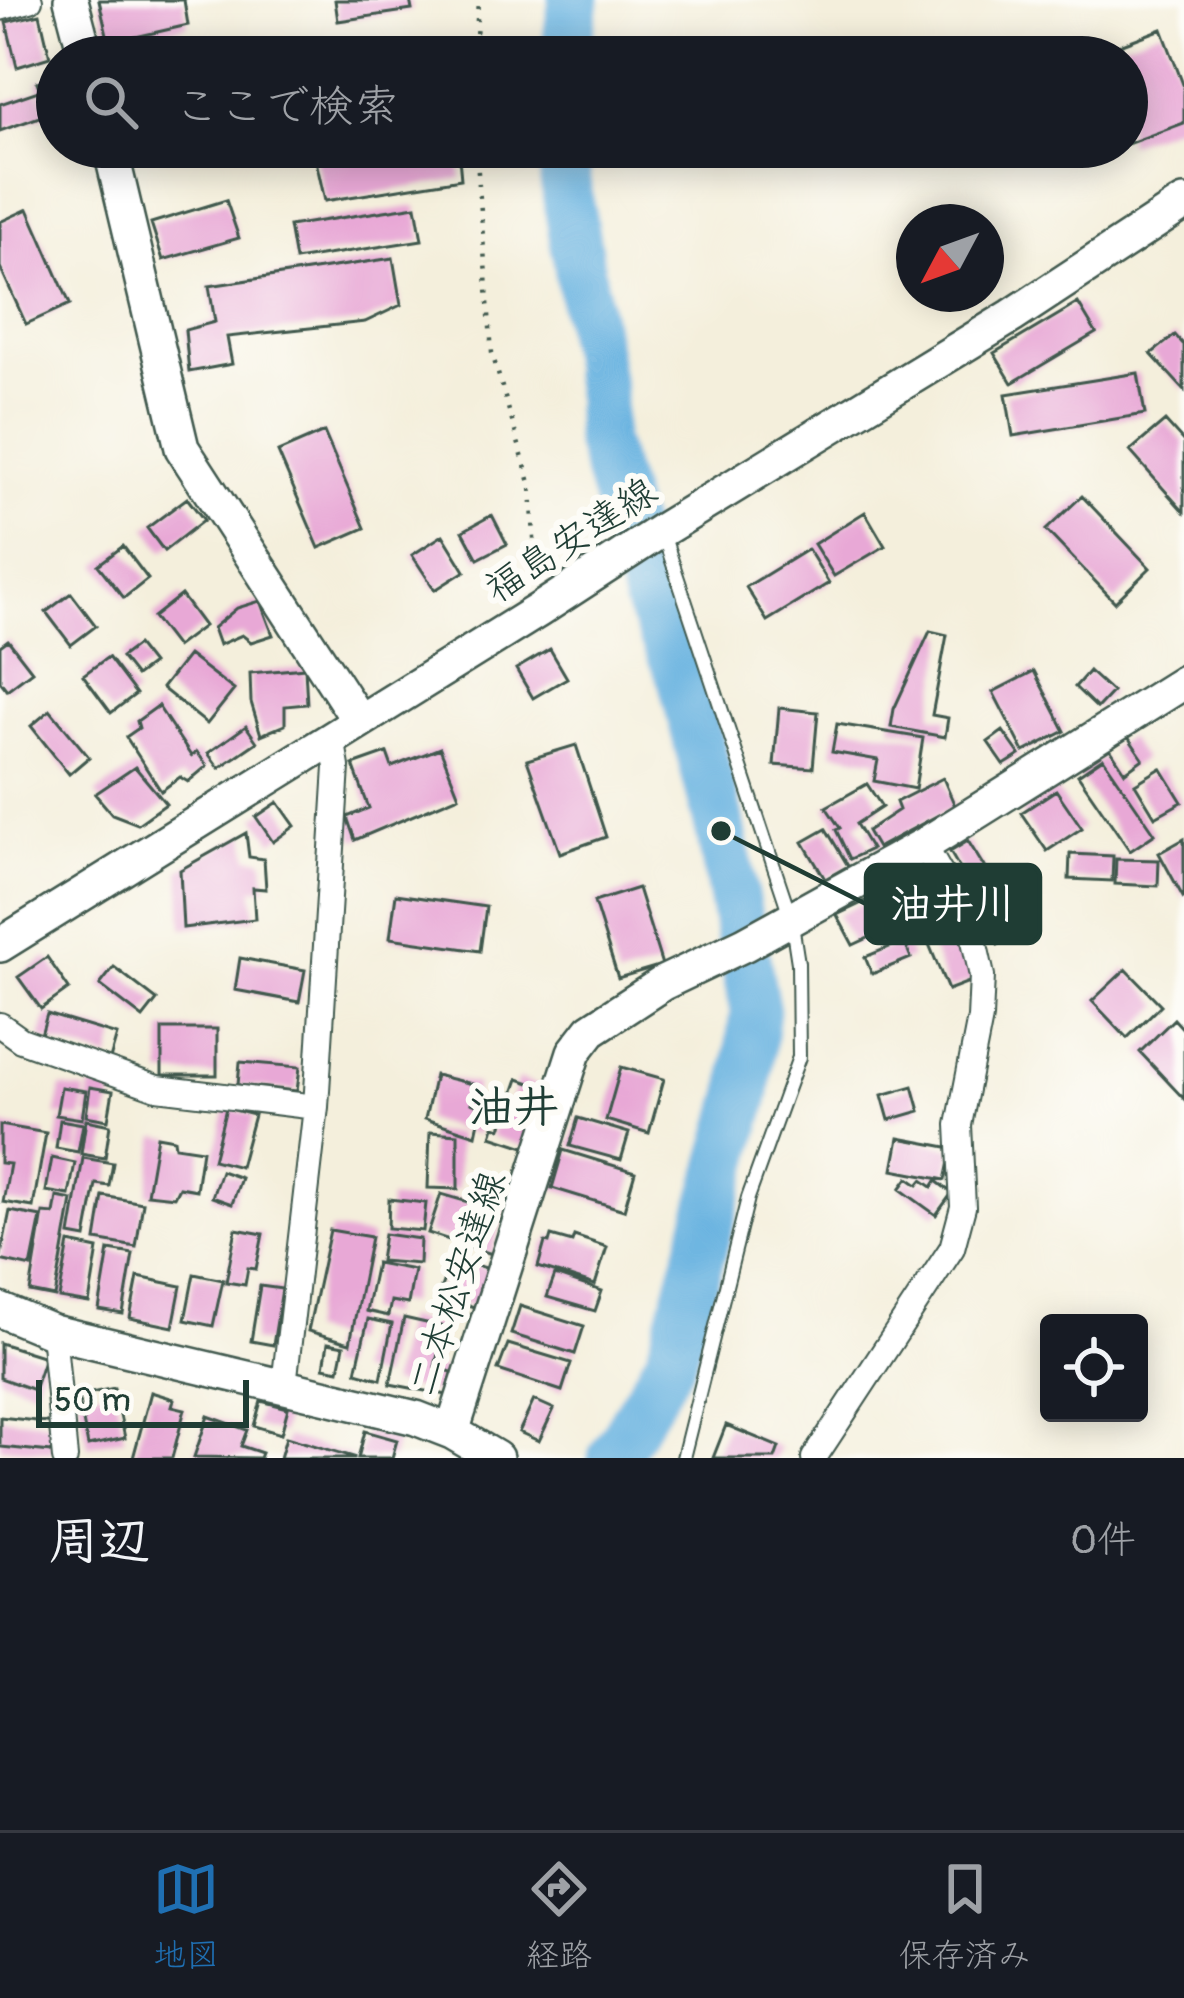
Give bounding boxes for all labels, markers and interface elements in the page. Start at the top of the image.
search box [36,36,1148,168]
icon: search [78,69,144,135]
text: ここで検索 [174,79,399,135]
north arrow [896,204,1004,312]
street label: 福島安達線 [476,467,666,614]
callout: 油井川 [866,865,1040,943]
text: 油井川 [890,879,1016,931]
district label: 油井 [469,1080,559,1136]
street label: 二本松安達線 [398,1165,517,1402]
map controls [1040,1314,1148,1422]
button: locate [1040,1314,1148,1422]
scale bar [36,1374,249,1427]
text: 50 m [54,1380,131,1421]
text: 周辺 [48,1510,150,1574]
text: 0件 [1070,1516,1136,1565]
tab: 地図 [153,1856,219,1976]
tab: 経路 [526,1856,592,1976]
tab: 保存済み [899,1856,1031,1976]

